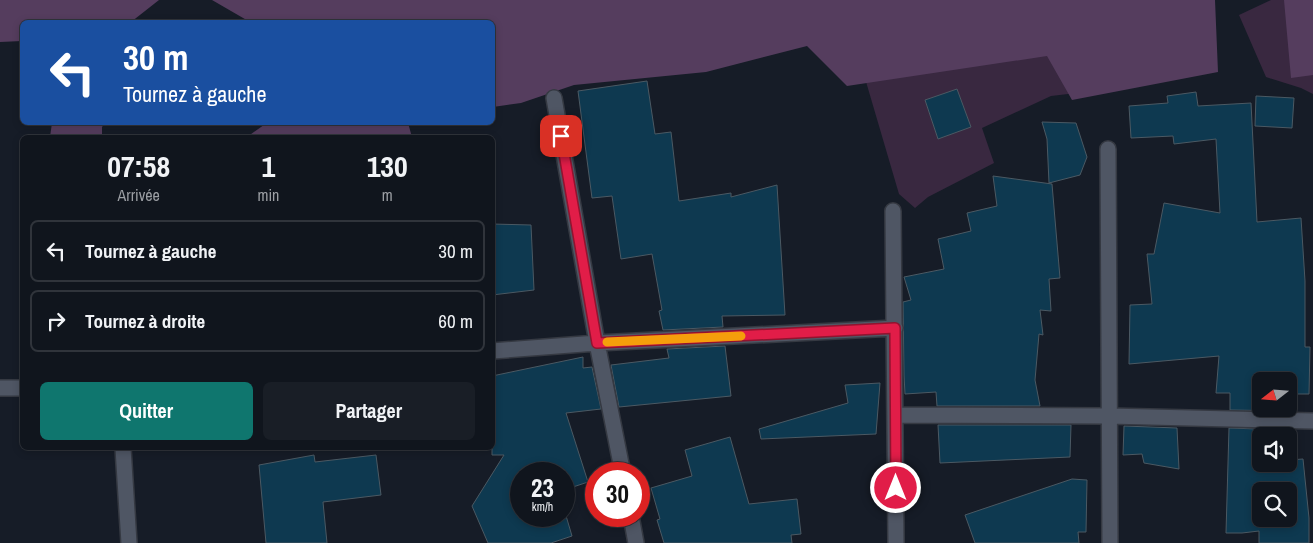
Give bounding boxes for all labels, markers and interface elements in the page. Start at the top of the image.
text: 30 m [123,34,188,81]
icon: left [40,40,105,105]
text: Tournez à gauche [123,79,266,109]
pin [540,115,582,157]
icon: arrive [547,122,575,150]
text: 07:58 [107,146,170,186]
text: 1 [262,146,275,186]
text: 130 [367,146,408,186]
text: Arrivée [118,184,160,206]
text: min [257,184,279,206]
text: m [382,184,393,206]
icon: left [42,237,70,265]
text: Tournez à gauche [85,238,216,264]
text: 30 m [438,238,473,264]
icon: right [42,307,70,335]
text: Tournez à droite [85,308,205,334]
text: 60 m [438,308,473,334]
north arrow [1252,372,1298,418]
map controls [1252,372,1297,527]
button: Quitter [40,382,253,440]
button: Partager [263,382,475,440]
button: sound [1252,427,1297,472]
position arrow [869,461,921,513]
speed limit sign: 30 [585,462,650,527]
text: 23 [531,471,554,505]
button: search [1252,482,1297,527]
text: km/h [532,499,553,515]

